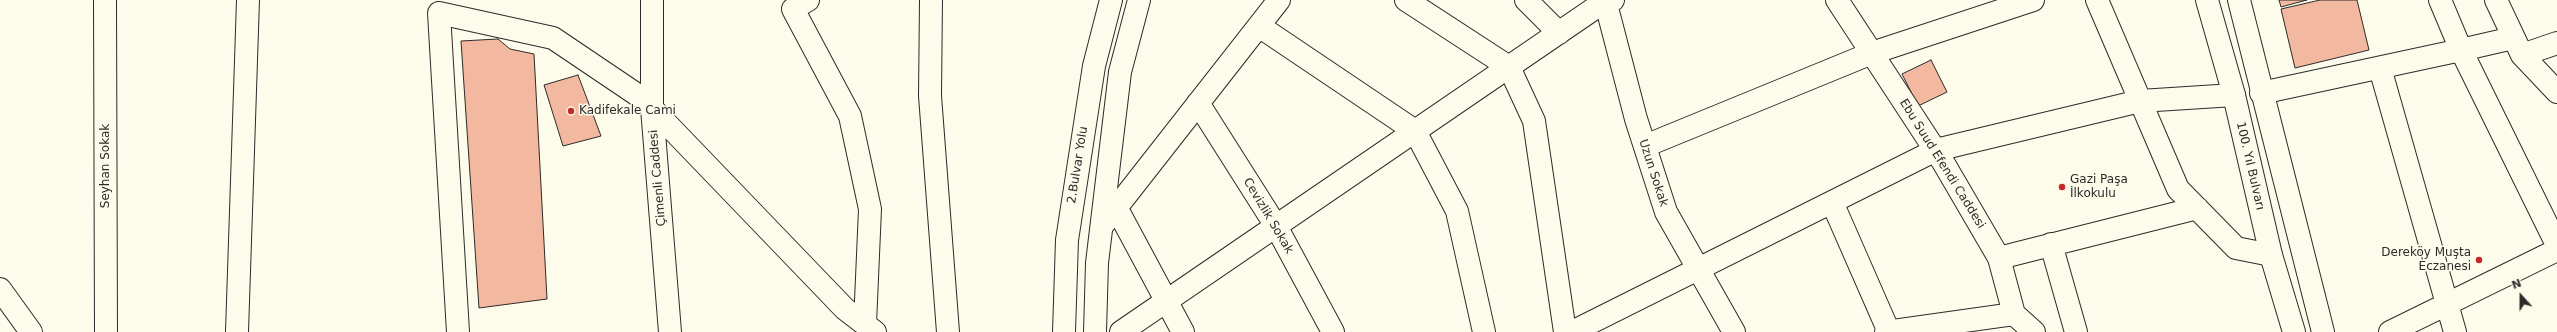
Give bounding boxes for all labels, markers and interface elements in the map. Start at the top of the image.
street label: Ebu Suud Efendi Caddesi [1896,96,1988,232]
place label: Kadifekale Cami [579,104,676,118]
marker: Kadifekale Cami [566,106,576,116]
street label: 100. Yıl Bulvarı [2233,120,2267,212]
street label: Seyhan Sokak [99,124,113,208]
street label: 2.Bulvar Yolu [1065,125,1091,205]
street label: Çimenli Caddesi [647,129,669,227]
street label: Uzun Sokak [1635,137,1671,209]
place label: Gazi Paşa İlkokulu [2070,173,2128,201]
street label: Cevizlik Sokak [1240,175,1296,257]
marker: Gazi Paşa İlkokulu [2057,182,2067,192]
place label: Dereköy Muşta Eczanesi [2381,246,2471,274]
marker: Dereköy Muşta Eczanesi [2474,255,2484,265]
north arrow [2501,276,2541,316]
text: N [2510,277,2523,292]

